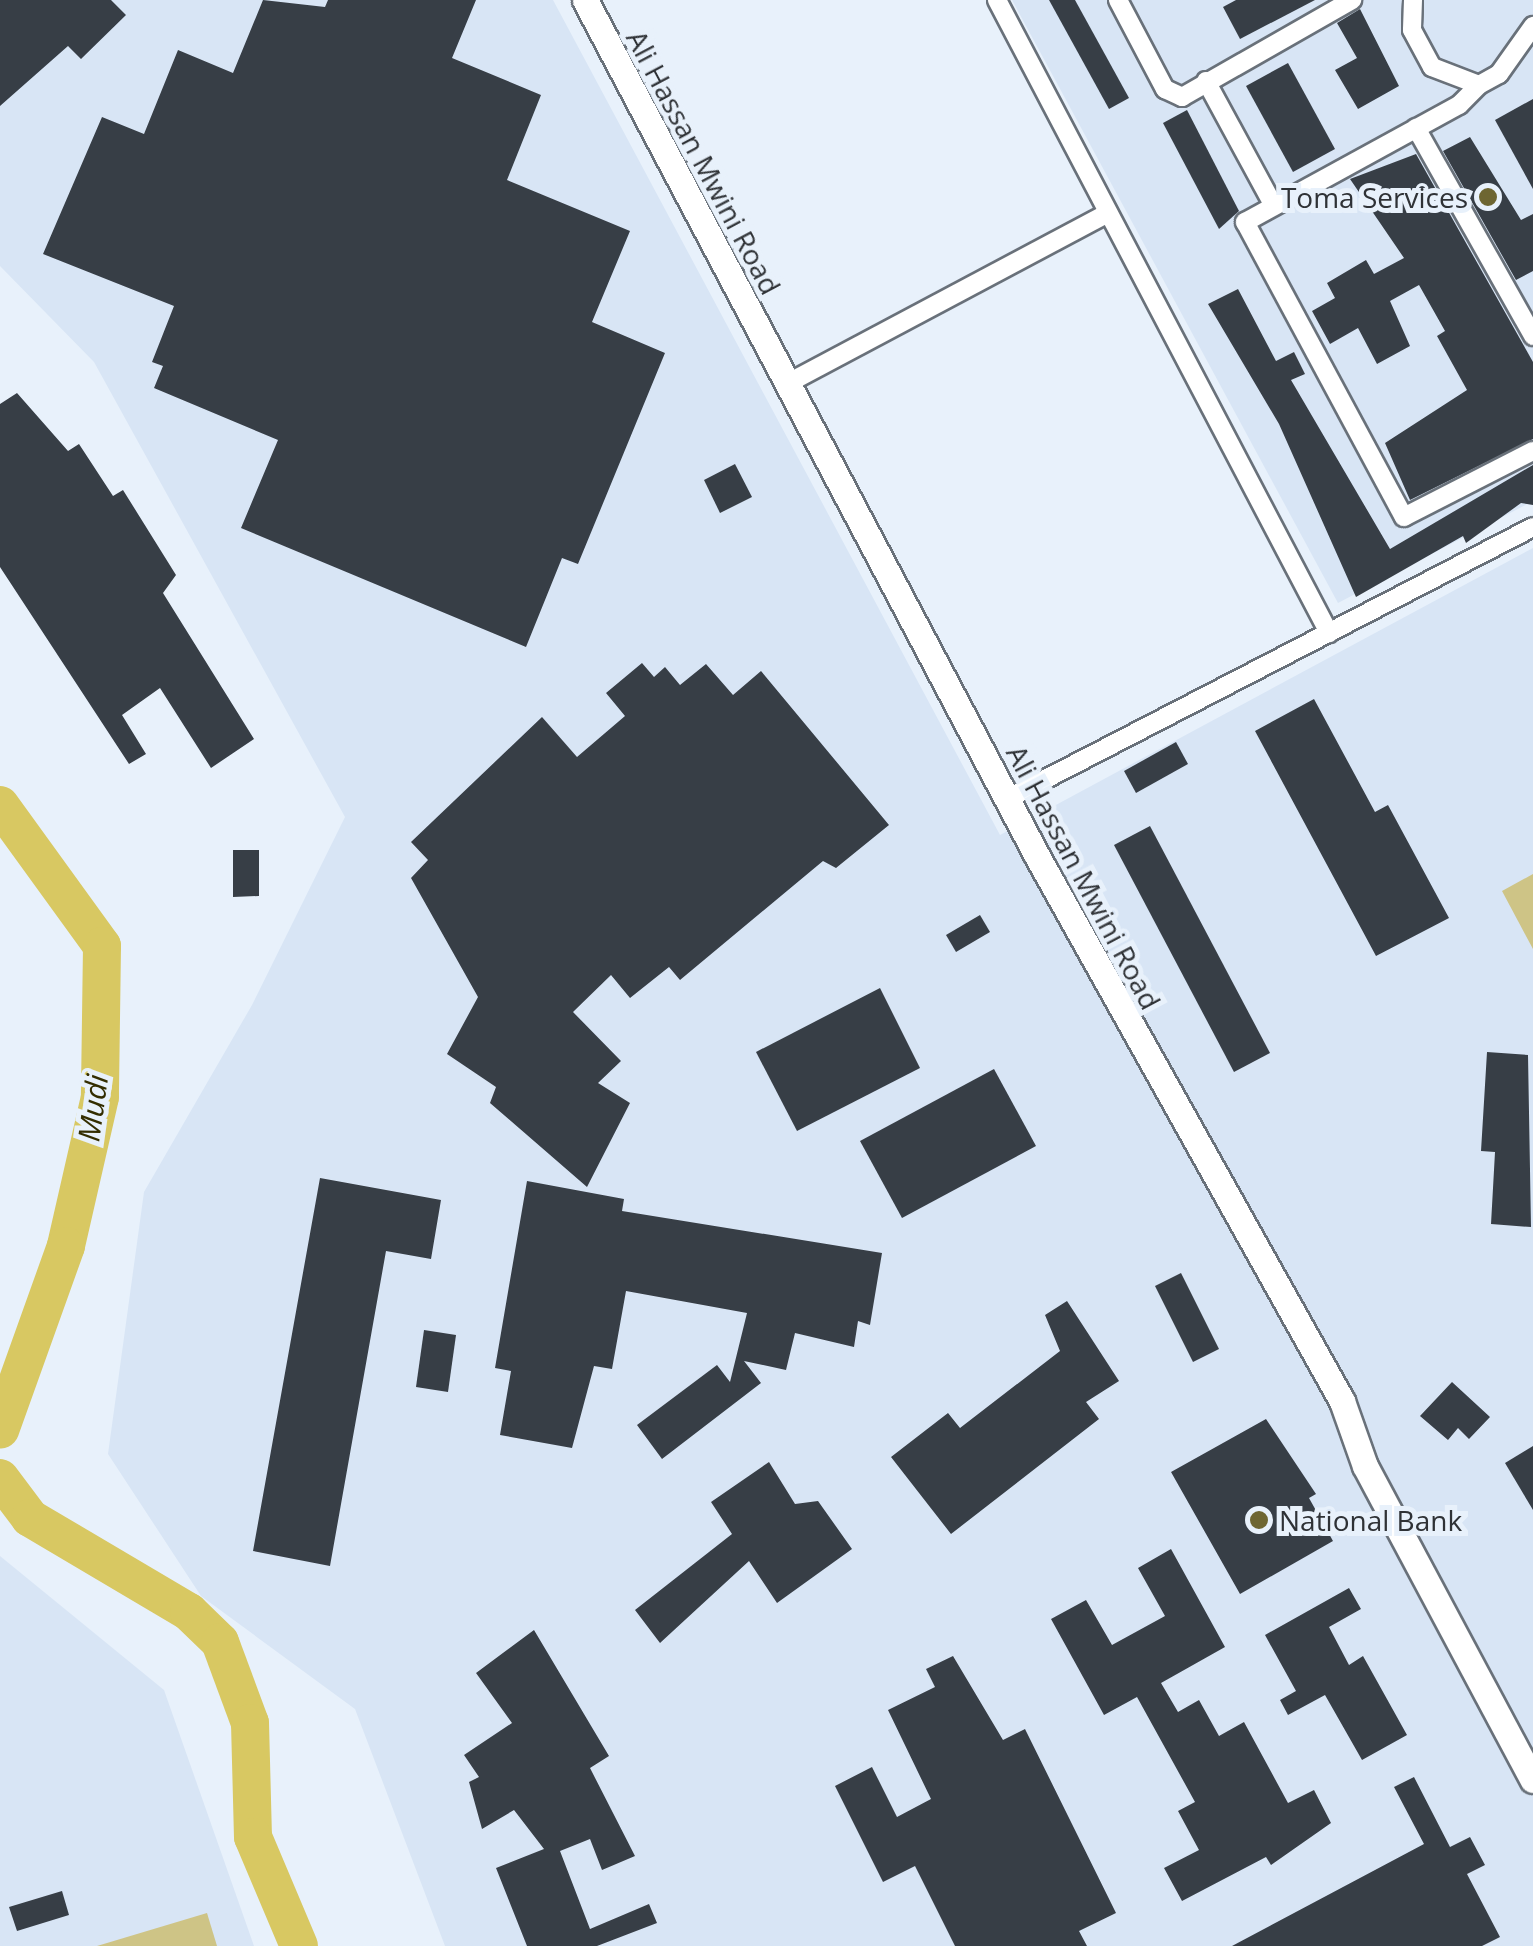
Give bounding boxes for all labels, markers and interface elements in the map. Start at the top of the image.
street label: Ali Hassan Mwini Road [620,24,788,300]
place label: Toma Services [1281,180,1468,214]
marker: Toma Services [1477,186,1499,208]
street label: Ali Hassan Mwini Road [1000,739,1168,1015]
water label: Mudi [70,1072,116,1144]
place label: National Bank [1279,1503,1462,1537]
marker: National Bank [1248,1509,1270,1531]

